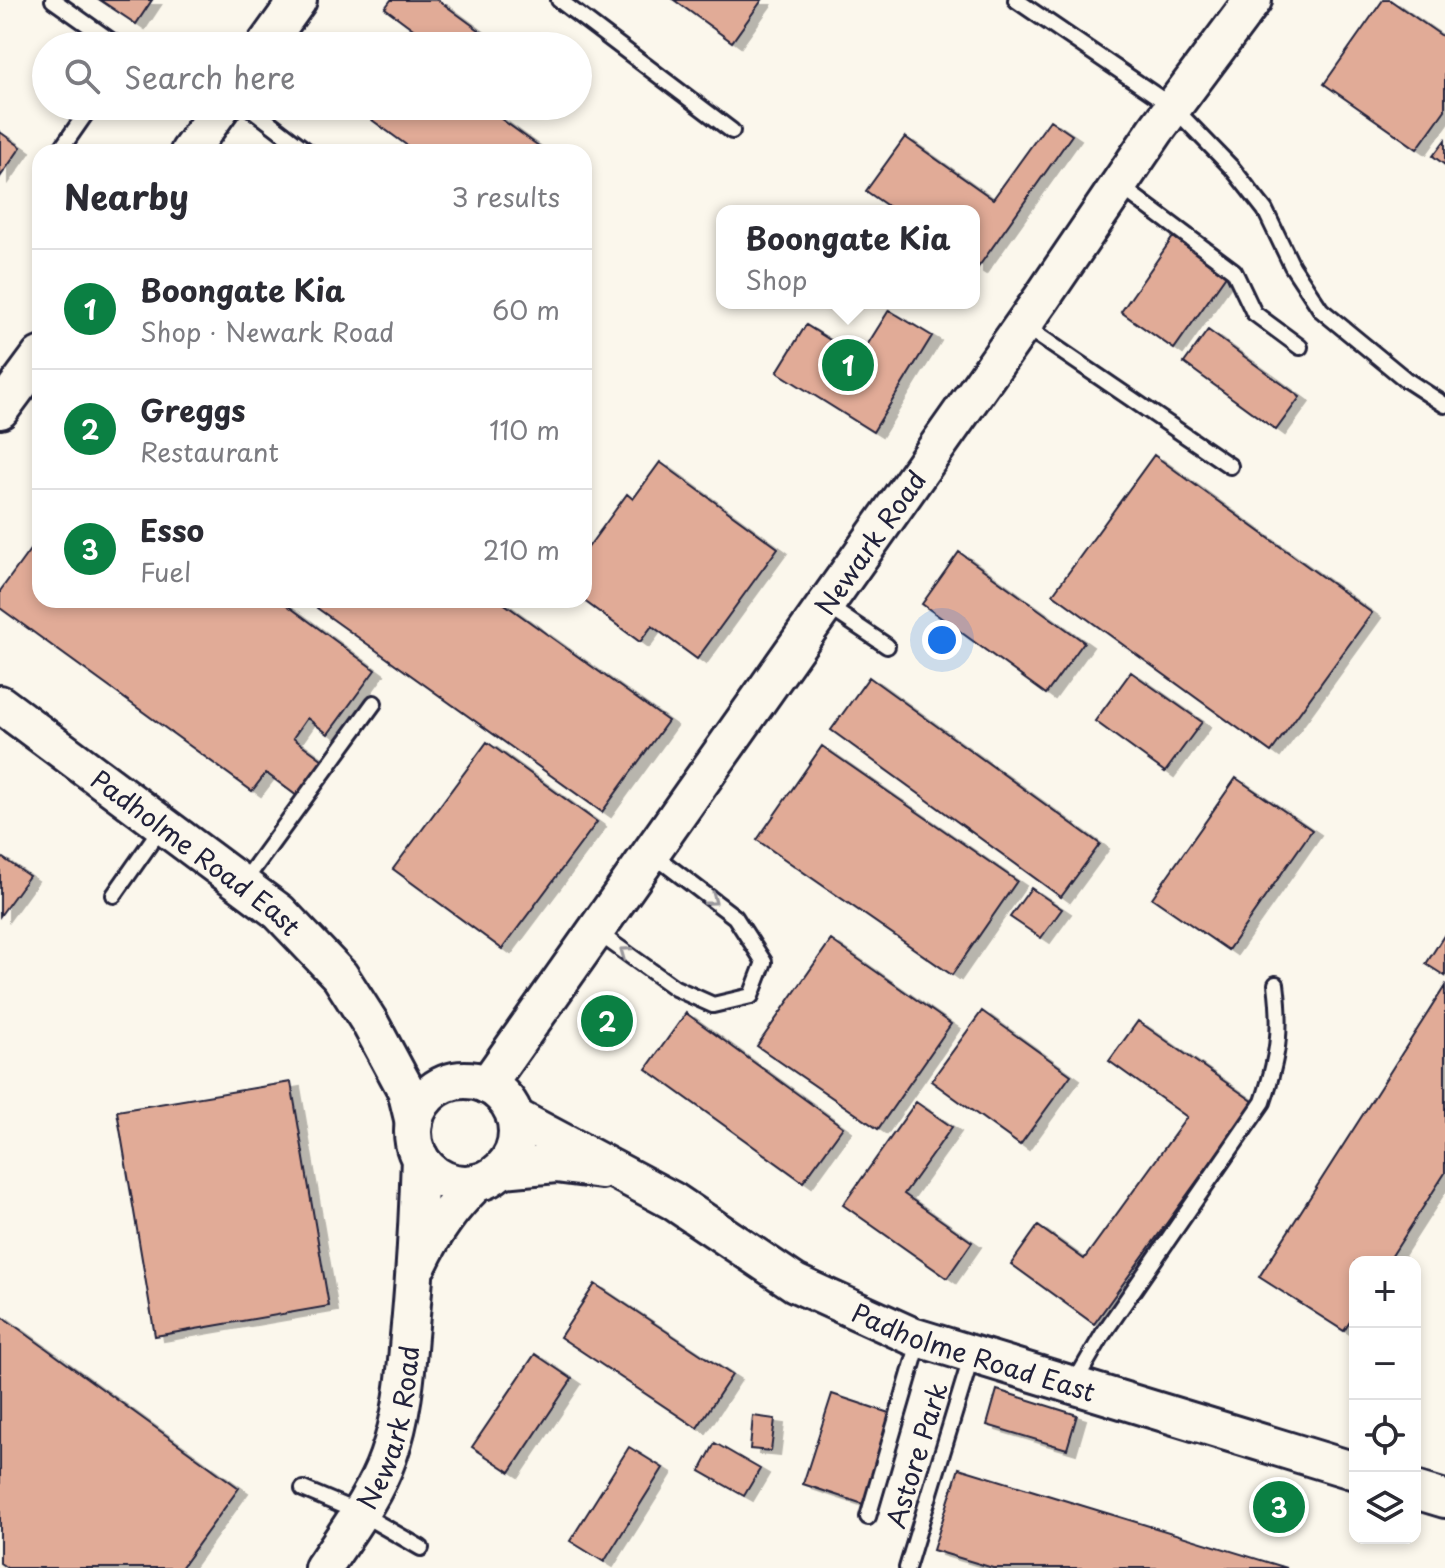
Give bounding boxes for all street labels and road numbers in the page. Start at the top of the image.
street label: Newark Road [805,462,934,623]
street label: Padholme Road East [84,759,311,944]
street label: Padholme Road East [846,1292,1100,1410]
street label: Newark Road [347,1344,428,1517]
street label: Astore Park [875,1377,957,1533]

